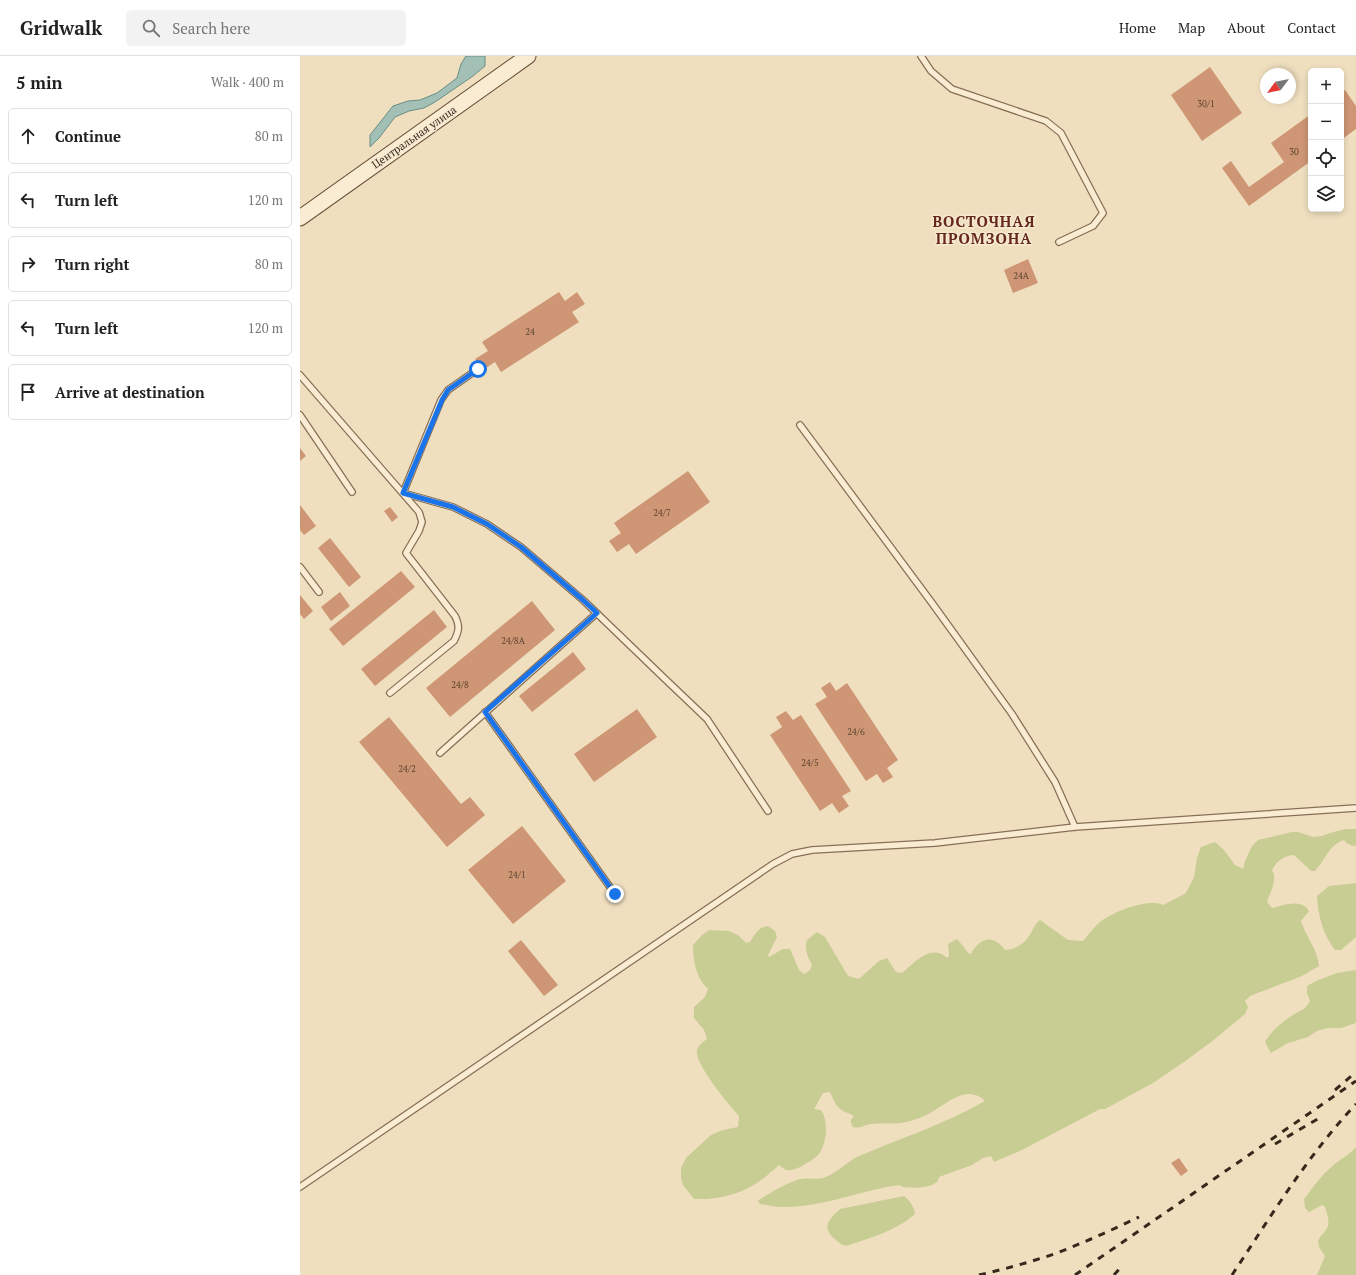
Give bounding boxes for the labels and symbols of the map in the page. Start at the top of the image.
north arrow [1260,68,1296,104]
house number: 30/1 [1197,98,1215,110]
street label: Центральная улица [369,102,459,171]
house number: 30 [1289,146,1299,158]
district label: ВОСТОЧНАЯ ПРОМЗОНА [932,211,1036,248]
house number: 24А [1013,270,1030,282]
house number: 24 [525,326,535,338]
route start [469,360,487,378]
house number: 24/7 [653,507,671,519]
house number: 24/8А [501,635,526,647]
house number: 24/8 [451,679,469,691]
house number: 24/6 [847,726,865,738]
house number: 24/5 [801,757,819,769]
house number: 24/2 [398,763,416,775]
house number: 24/1 [508,869,526,881]
route end [606,885,624,903]

